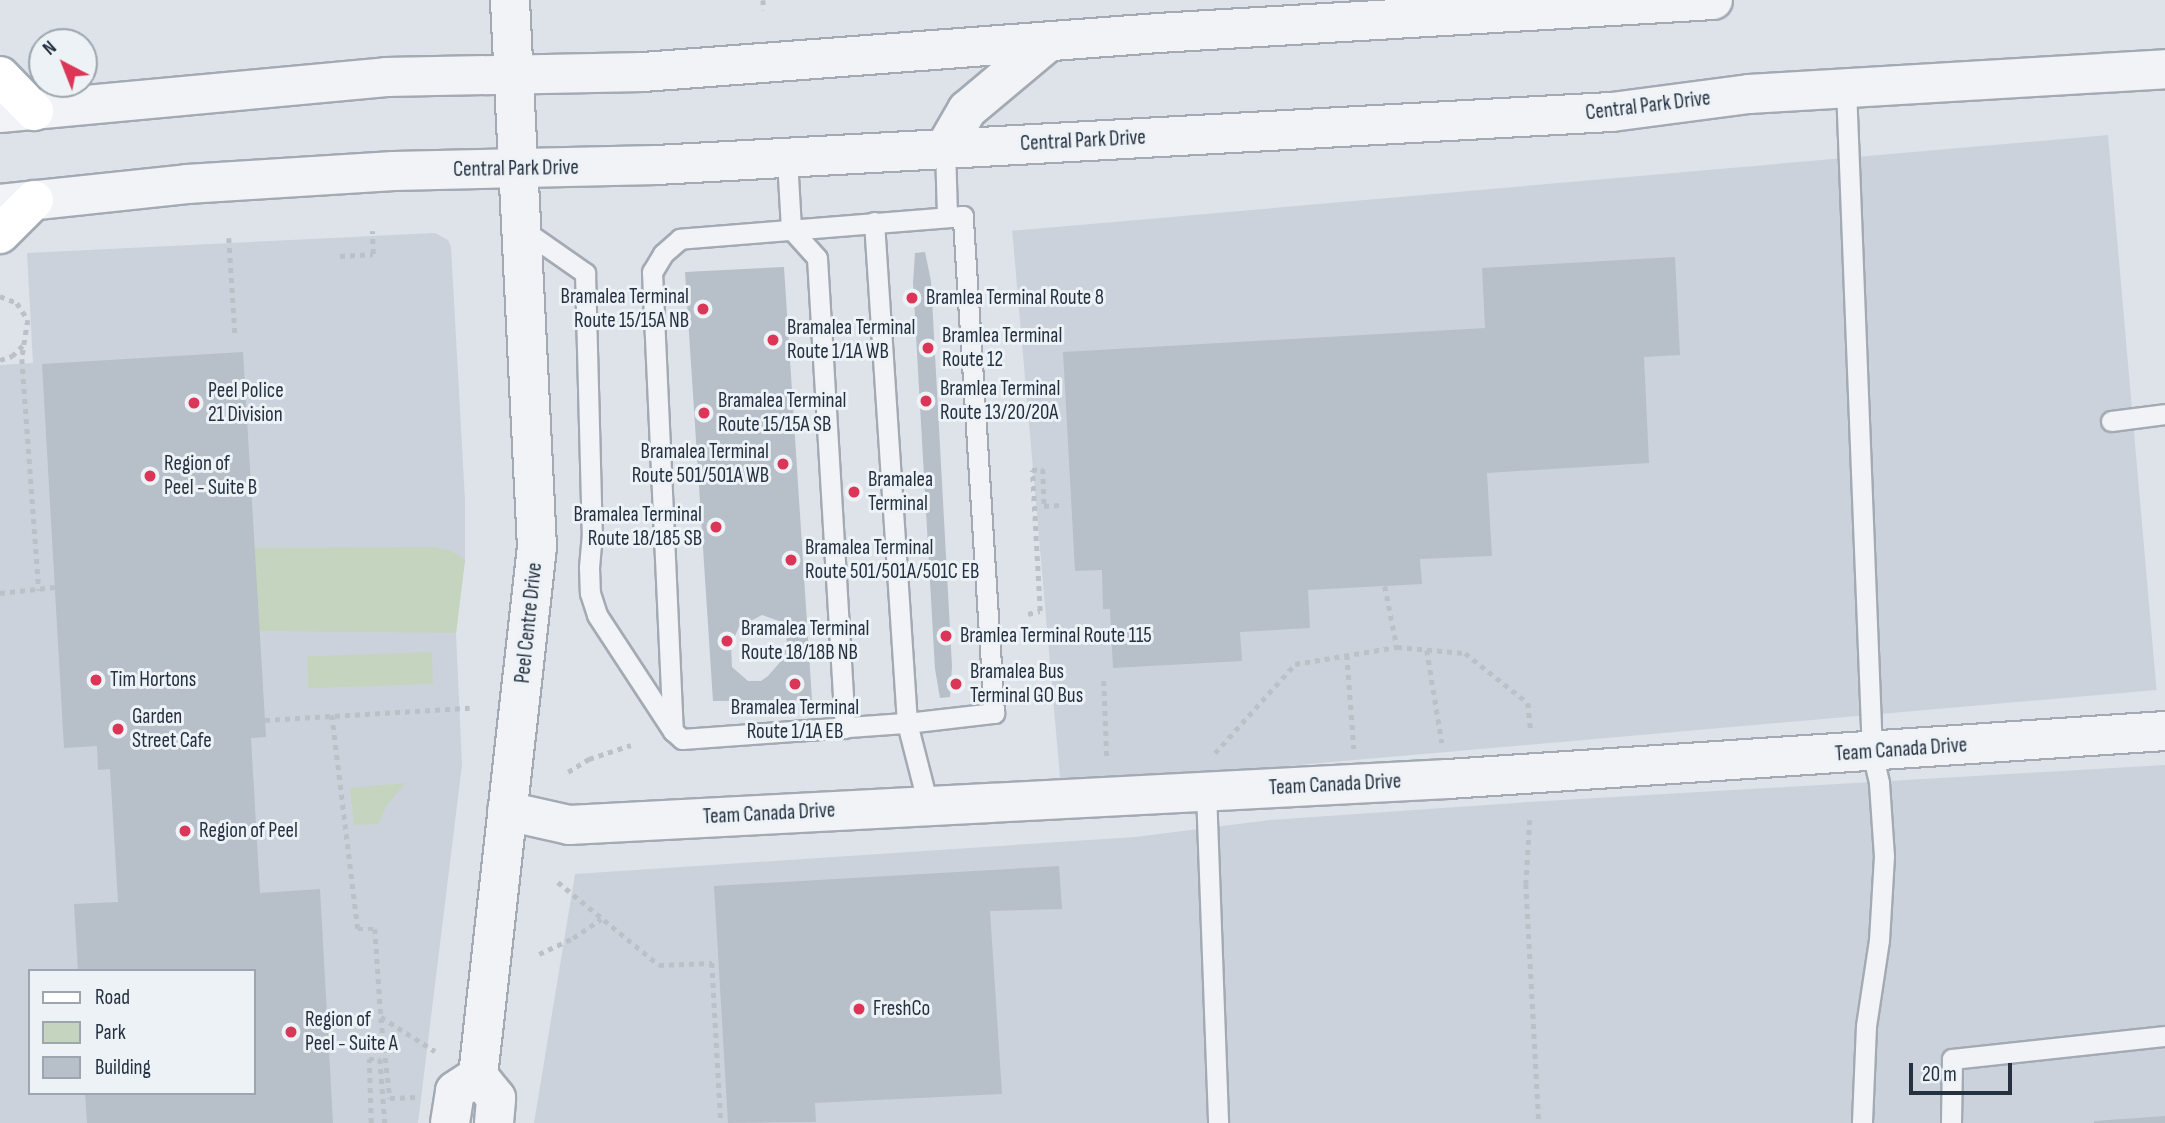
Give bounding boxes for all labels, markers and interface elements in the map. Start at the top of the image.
north arrow [28,28,98,98]
text: N [38,37,61,60]
street label: Central Park Drive [1584,86,1712,126]
street label: Central Park Drive [1020,125,1146,157]
street label: Central Park Drive [453,155,579,183]
place label: Bramalea Terminal Route 15/15A NB [561,284,689,334]
place label: Bramlea Terminal Route 8 [926,285,1104,311]
marker: Bramlea Terminal Route 8 [904,290,920,306]
marker: Bramalea Terminal Route 15/15A NB [695,301,711,317]
place label: Bramalea Terminal Route 1/1A WB [787,315,915,365]
place label: Bramlea Terminal Route 12 [942,323,1062,373]
marker: Bramalea Terminal Route 1/1A WB [765,332,781,348]
marker: Bramlea Terminal Route 12 [920,340,936,356]
place label: Bramlea Terminal Route 13/20/20A [940,376,1060,426]
place label: Peel Police 21 Division [208,378,284,428]
place label: Bramalea Terminal Route 15/15A SB [718,388,846,438]
marker: Bramlea Terminal Route 13/20/20A [918,393,934,409]
marker: Peel Police 21 Division [186,395,202,411]
marker: Bramalea Terminal Route 15/15A SB [696,405,712,421]
place label: Bramalea Terminal Route 501/501A WB [632,439,769,489]
place label: Region of Peel - Suite B [164,451,257,501]
marker: Bramalea Terminal Route 501/501A WB [775,456,791,472]
place label: Bramalea Terminal [868,467,933,517]
marker: Region of Peel - Suite B [142,468,158,484]
marker: Bramalea Terminal [846,484,862,500]
place label: Bramalea Terminal Route 18/185 SB [574,502,702,552]
marker: Bramalea Terminal Route 18/185 SB [708,519,724,535]
place label: Bramalea Terminal Route 501/501A/501C EB [805,535,979,585]
marker: Bramalea Terminal Route 501/501A/501C EB [783,552,799,568]
street label: Peel Centre Drive [510,561,548,685]
place label: Bramalea Terminal Route 18/18B NB [741,616,869,666]
place label: Bramlea Terminal Route 115 [960,623,1152,649]
marker: Bramlea Terminal Route 115 [938,628,954,644]
marker: Bramalea Terminal Route 18/18B NB [719,633,735,649]
place label: Bramalea Bus Terminal GO Bus [970,659,1083,709]
place label: Tim Hortons [110,667,196,693]
marker: Tim Hortons [88,672,104,688]
marker: Bramalea Terminal Route 1/1A EB [787,676,803,692]
marker: Bramalea Bus Terminal GO Bus [948,676,964,692]
place label: Bramalea Terminal Route 1/1A EB [731,695,859,745]
place label: Garden Street Cafe [132,704,212,754]
marker: Garden Street Cafe [110,721,126,737]
street label: Team Canada Drive [1834,733,1968,767]
street label: Team Canada Drive [1268,769,1402,801]
street label: Team Canada Drive [702,798,836,830]
place label: Region of Peel [199,818,298,844]
marker: Region of Peel [177,823,193,839]
legend [28,969,256,1095]
text: Road [95,985,130,1010]
place label: FreshCo [873,996,930,1022]
marker: FreshCo [851,1001,867,1017]
place label: Region of Peel - Suite A [305,1007,398,1057]
text: Park [95,1020,126,1045]
marker: Region of Peel - Suite A [283,1024,299,1040]
scale bar [1913,1050,2016,1094]
text: Building [95,1055,151,1080]
text: 20 m [1922,1062,1957,1087]

